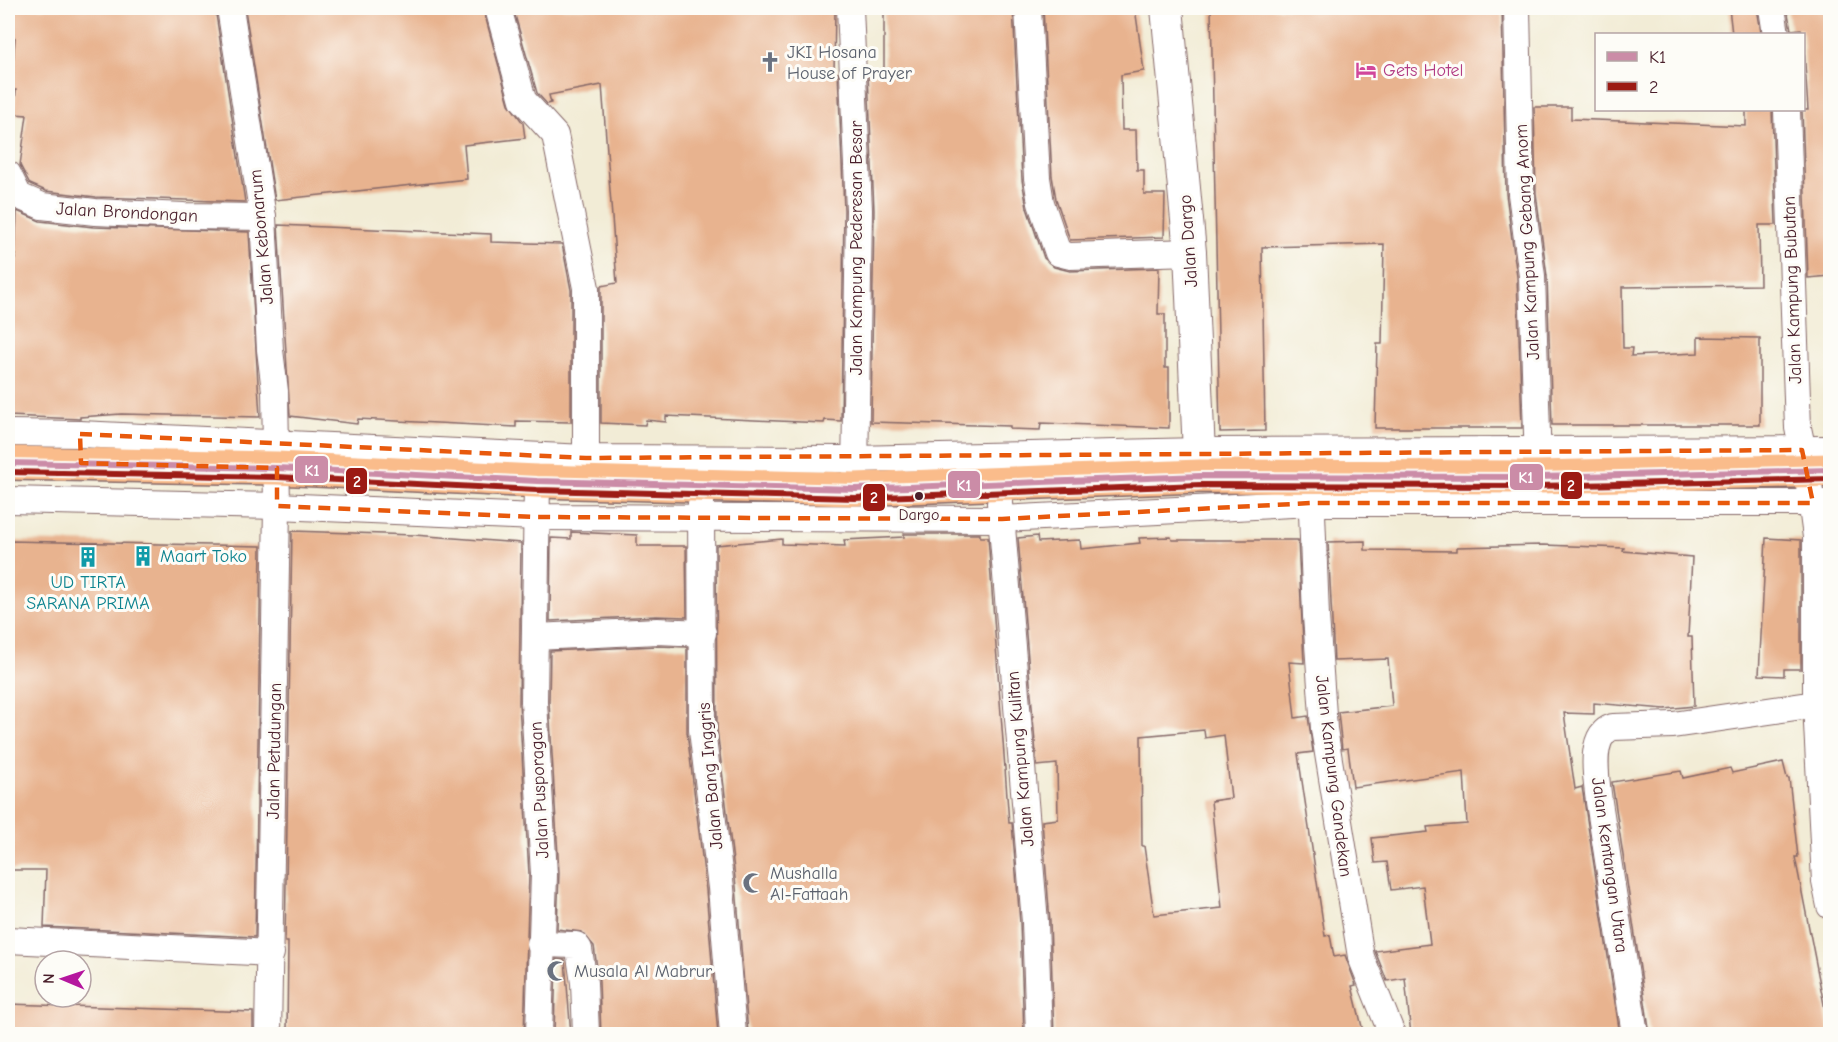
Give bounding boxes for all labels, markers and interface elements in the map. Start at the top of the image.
legend [1595,33,1805,111]
place label: JKI Hosana House of Prayer [787,42,913,84]
text: K1 [1649,47,1666,68]
church icon: JKI Hosana House of Prayer [758,50,782,74]
hotel icon: Gets Hotel [1354,58,1378,82]
place label: Gets Hotel [1383,60,1464,81]
text: 2 [1649,77,1658,98]
street label: Jalan Kampung Pederesan Besar [846,120,867,375]
street label: Jalan Kampung Gebang Anom [1511,123,1544,361]
street label: Jalan Kebonarum [245,169,278,305]
street label: Jalan Dargo [1175,194,1202,288]
street label: Jalan Kampung Bubutan [1779,196,1806,384]
street label: Jalan Brondongan [56,198,198,227]
line badge: K1 [294,455,329,484]
text: K1 [304,462,320,480]
line badge: K1 [1509,463,1544,491]
line badge: 2 [345,467,368,495]
text: K1 [1518,469,1534,487]
line badge: K1 [947,470,981,499]
line badge: 2 [1560,471,1583,500]
text: 2 [353,473,361,491]
text: K1 [956,477,972,495]
text: 2 [1567,477,1575,495]
line badge: 2 [862,483,886,512]
text: 2 [870,489,878,507]
marker: Dargo [913,490,925,502]
place label: Dargo [898,506,940,524]
building icon: Maart Toko [131,544,155,568]
building icon: UD TIRTA SARANA PRIMA [76,545,100,569]
place label: Maart Toko [160,546,247,567]
place label: UD TIRTA SARANA PRIMA [26,572,150,614]
street label: Jalan Kampung Kulitan [1002,670,1039,848]
street label: Jalan Kampung Gandekan [1311,674,1356,878]
street label: Jalan Petudungan [263,682,286,820]
street label: Jalan Bang Inggris [694,702,727,850]
street label: Jalan Pusporagan [525,721,554,859]
street label: Jalan Kentangan Utara [1587,776,1632,954]
place label: Mushalla Al-Fattaah [770,863,848,905]
mosque icon: Mushalla Al-Fattaah [741,871,765,895]
north arrow [33,949,93,1009]
mosque icon: Musala Al Mabrur [545,959,569,983]
place label: Musala Al Mabrur [574,961,713,982]
text: N [40,973,58,984]

